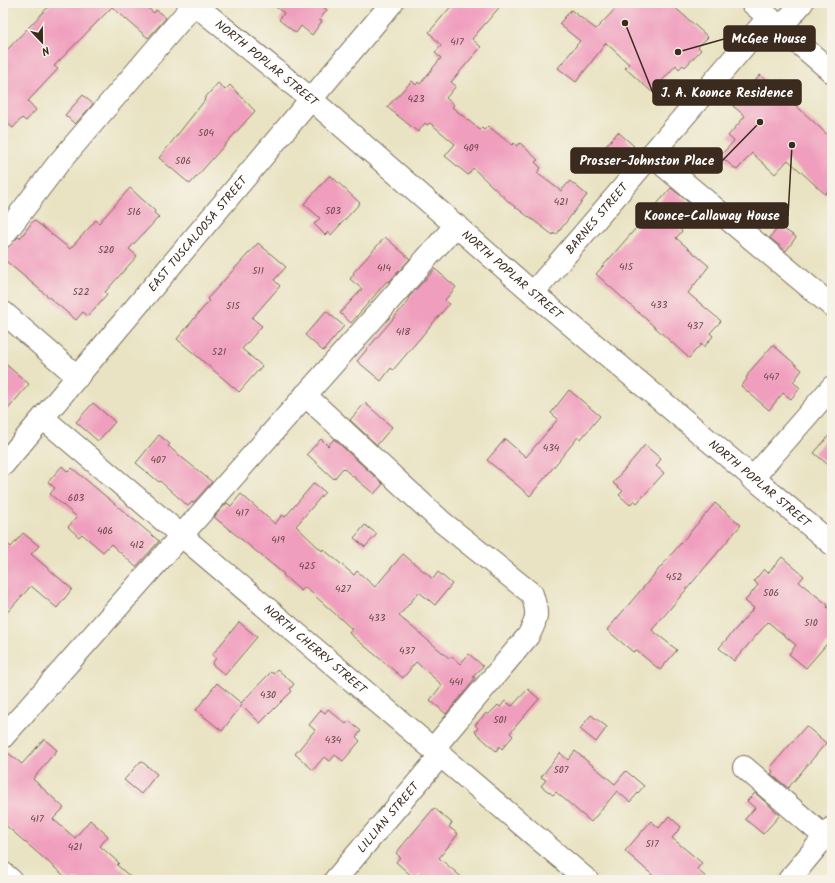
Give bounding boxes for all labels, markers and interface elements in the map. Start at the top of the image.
street label: NORTH POPLAR STREET [211,15,324,112]
north arrow [22,22,62,62]
callout: McGee House [724,26,815,51]
text: McGee House [732,29,807,50]
house number: 417 [450,34,464,50]
text: N [39,41,52,60]
callout: J. A. Koonce Residence [653,80,801,105]
text: J. A. Koonce Residence [661,83,794,104]
house number: 423 [407,91,425,107]
house number: 504 [198,125,214,141]
house number: 409 [463,140,479,156]
callout: Prosser-Johnston Place [571,148,722,173]
text: Prosser-Johnston Place [580,151,715,172]
house number: 506 [175,153,191,169]
street label: EAST TUSCALOOSA STREET [143,171,253,296]
street label: BARNES STREET [561,177,634,258]
house number: 421 [554,194,568,210]
house number: 503 [325,203,341,219]
callout: Koonce-Callaway House [636,203,788,228]
house number: 516 [127,204,141,220]
text: Koonce-Callaway House [644,206,780,227]
street label: NORTH POPLAR STREET [457,225,568,325]
house number: 520 [98,242,114,258]
house number: 415 [619,259,634,275]
house number: 414 [377,260,392,276]
house number: 511 [252,263,264,279]
house number: 522 [73,284,90,300]
house number: 433 [651,297,668,313]
house number: 515 [226,298,241,314]
house number: 437 [687,318,703,334]
house number: 418 [396,324,411,340]
house number: 521 [212,344,226,360]
house number: 447 [763,369,779,385]
street label: NORTH POPLAR STREET [705,435,816,533]
house number: 434 [543,440,560,456]
house number: 407 [150,452,166,468]
house number: 603 [68,490,84,506]
house number: 417 [235,505,249,521]
house number: 406 [97,523,113,539]
house number: 419 [271,532,285,548]
house number: 412 [130,537,144,553]
house number: 425 [299,558,316,574]
house number: 452 [666,569,683,585]
house number: 427 [335,581,351,597]
house number: 506 [763,585,779,601]
street label: NORTH CHERRY STREET [259,600,372,699]
house number: 433 [369,610,386,626]
house number: 510 [804,615,818,631]
house number: 437 [399,643,415,659]
house number: 441 [449,674,463,690]
house number: 430 [260,687,276,703]
house number: 501 [493,712,507,728]
house number: 434 [325,732,342,748]
house number: 507 [554,762,569,778]
street label: LILLIAN STREET [352,777,425,857]
house number: 417 [30,811,44,827]
house number: 517 [645,836,659,852]
house number: 421 [68,839,82,855]

